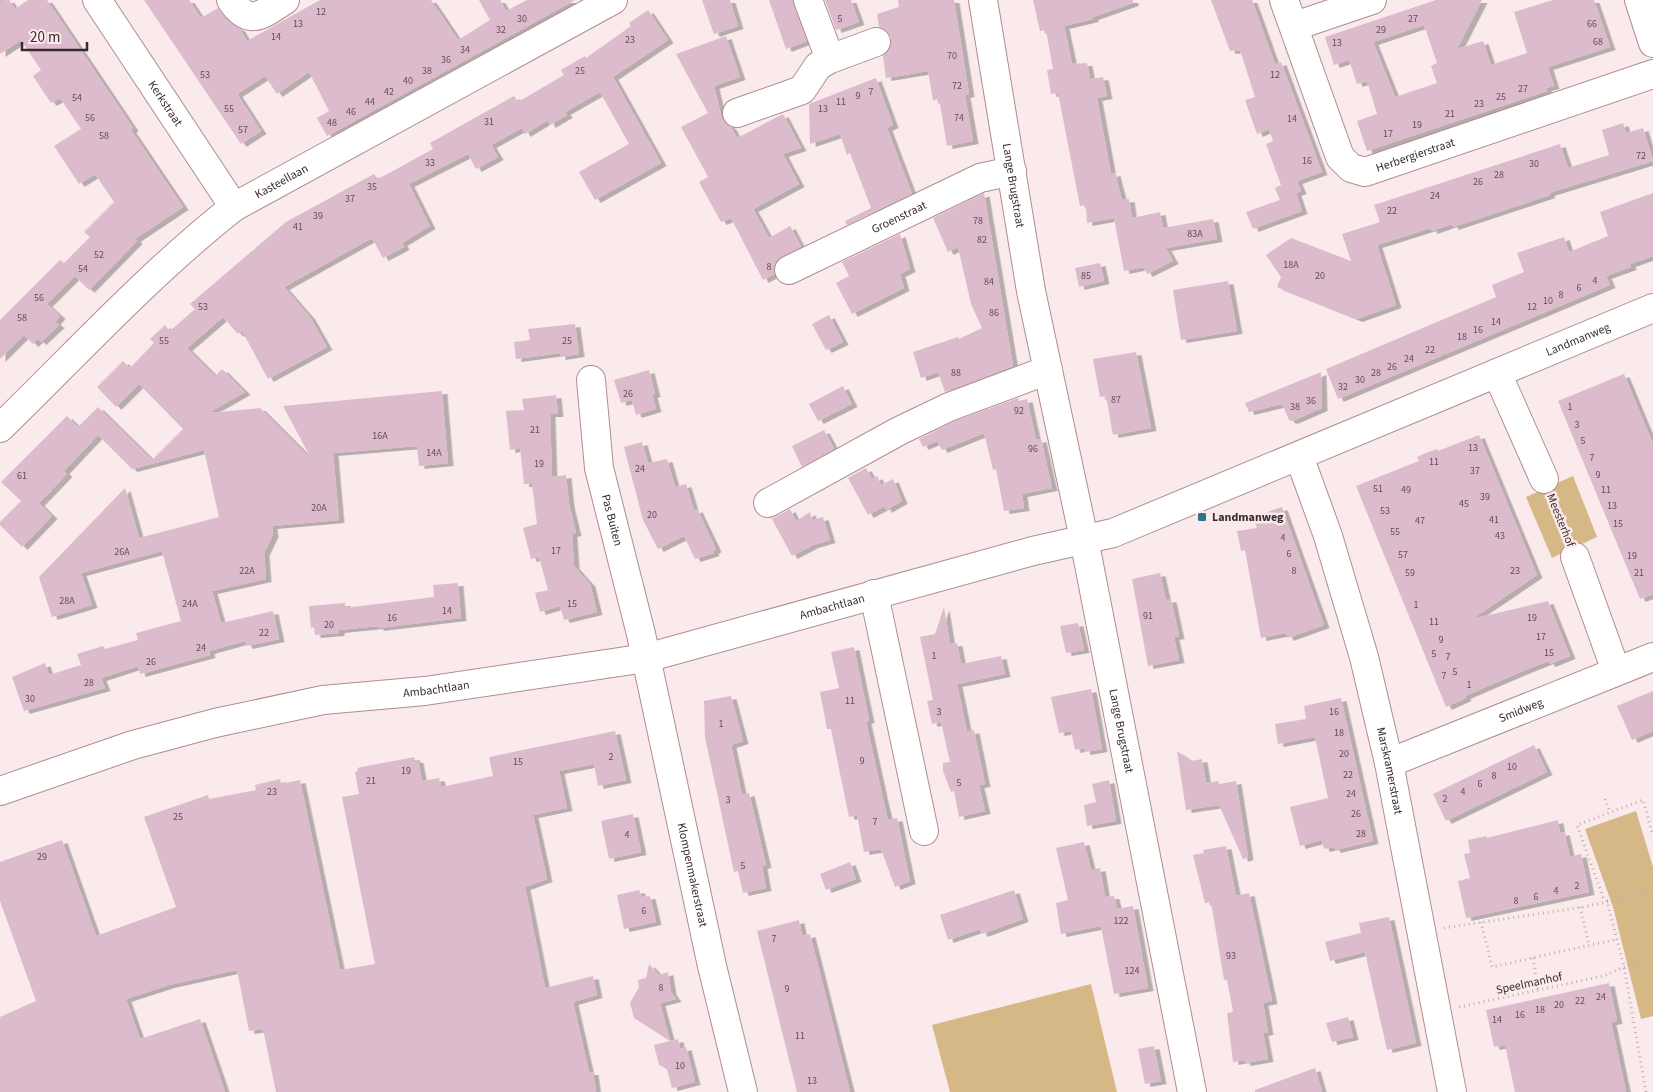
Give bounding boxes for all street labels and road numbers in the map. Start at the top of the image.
street label: Kerkstraat [144,77,186,130]
street label: Herbergierstraat [1374,134,1457,177]
street label: Lange Brugstraat [998,142,1028,229]
street label: Kasteellaan [252,160,311,203]
street label: Groenstraat [869,197,930,238]
street label: Landmanweg [1543,319,1613,361]
street label: Meesterhof [1542,491,1579,550]
street label: Pas Buiten [597,492,626,548]
street label: Ambachtlaan [798,590,867,624]
street label: Ambachtlaan [402,676,471,702]
street label: Lange Brugstraat [1104,687,1137,774]
street label: Smidweg [1496,694,1546,727]
street label: Marskramerstraat [1372,726,1407,816]
street label: Klompenmakerstraat [673,821,711,929]
street label: Speelmanhof [1495,968,1564,999]

